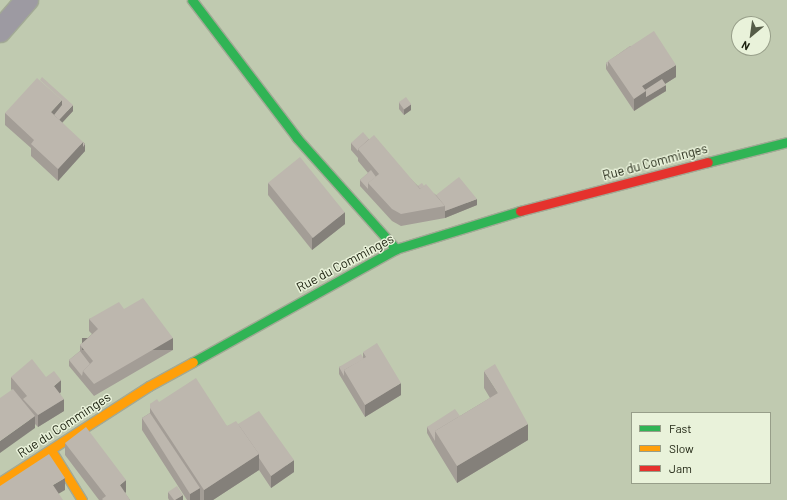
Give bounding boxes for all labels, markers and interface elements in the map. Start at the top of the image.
north arrow [731,16,771,56]
text: N [739,39,752,54]
street label: Rue du Comminges [601,140,709,184]
street label: Rue du Comminges [294,231,396,295]
street label: Rue du Comminges [14,389,114,461]
legend [631,412,771,484]
text: Fast [669,421,692,435]
text: Slow [669,441,694,455]
text: Jam [669,461,692,475]

